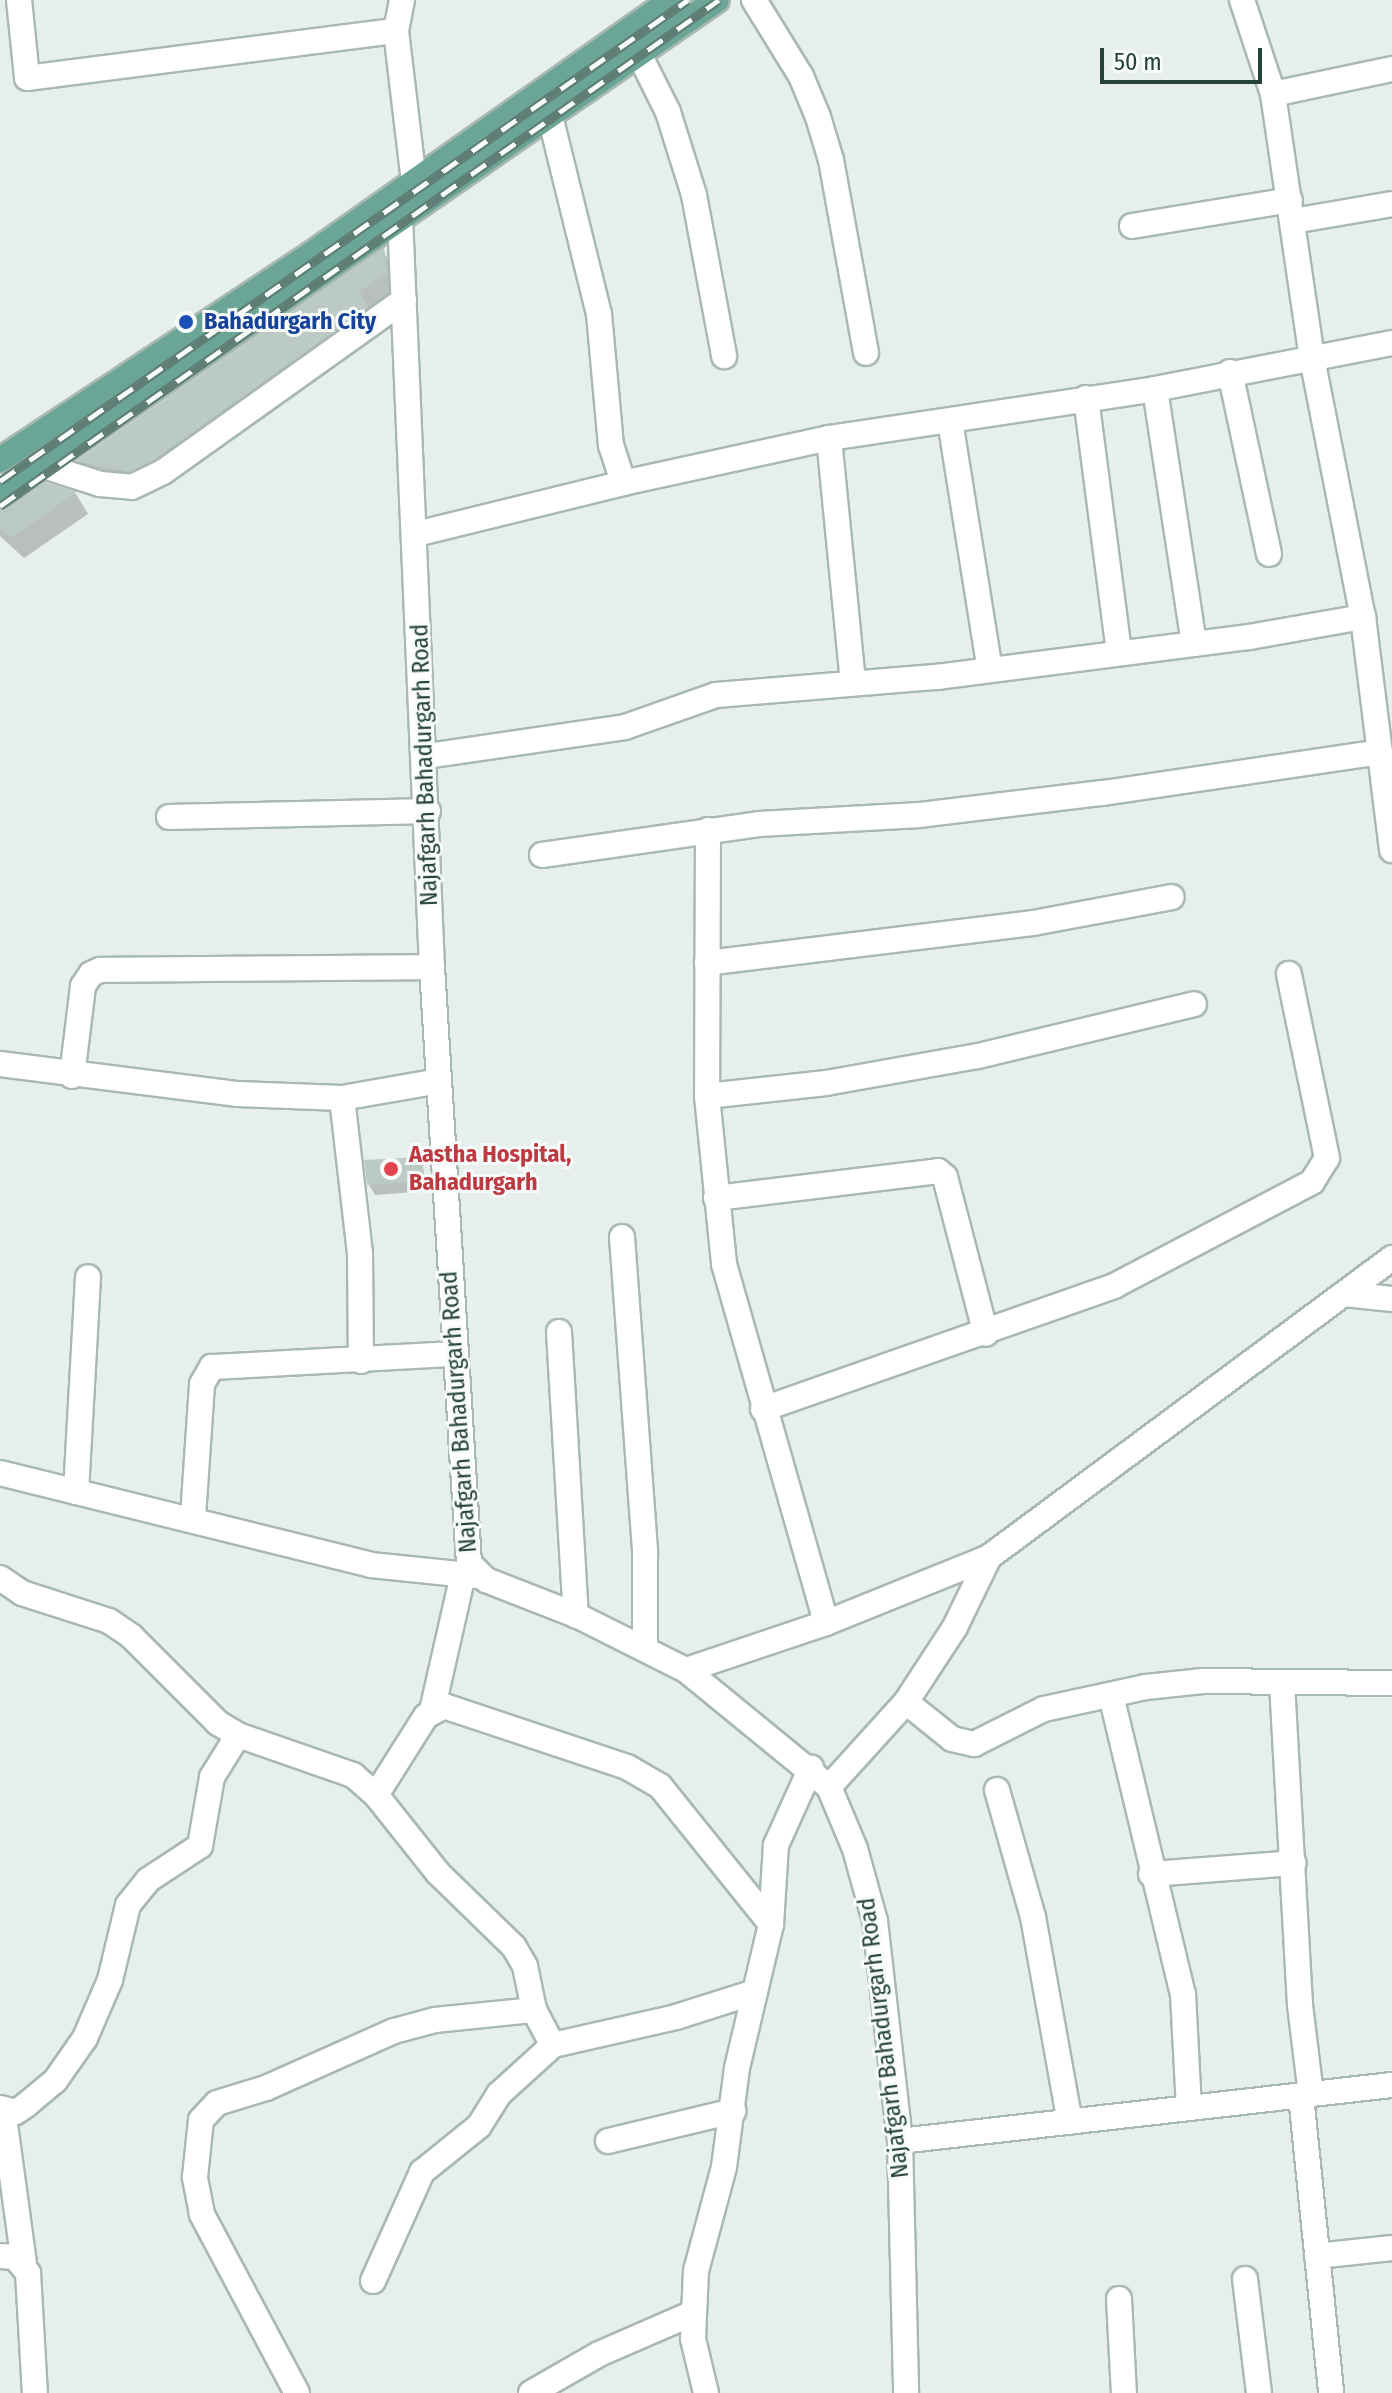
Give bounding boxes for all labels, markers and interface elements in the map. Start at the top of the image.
scale bar [1104,32,1266,82]
text: 50 m [1114,48,1162,76]
place label: Bahadurgarh City [204,308,376,336]
marker: Bahadurgarh City [175,311,197,333]
street label: Najafgarh Bahadurgarh Road [406,623,444,907]
place label: Aastha Hospital, Bahadurgarh [409,1141,571,1197]
marker: Aastha Hospital, Bahadurgarh [380,1158,402,1180]
street label: Najafgarh Bahadurgarh Road [435,1270,483,1554]
street label: Najafgarh Bahadurgarh Road [853,1896,915,2180]

